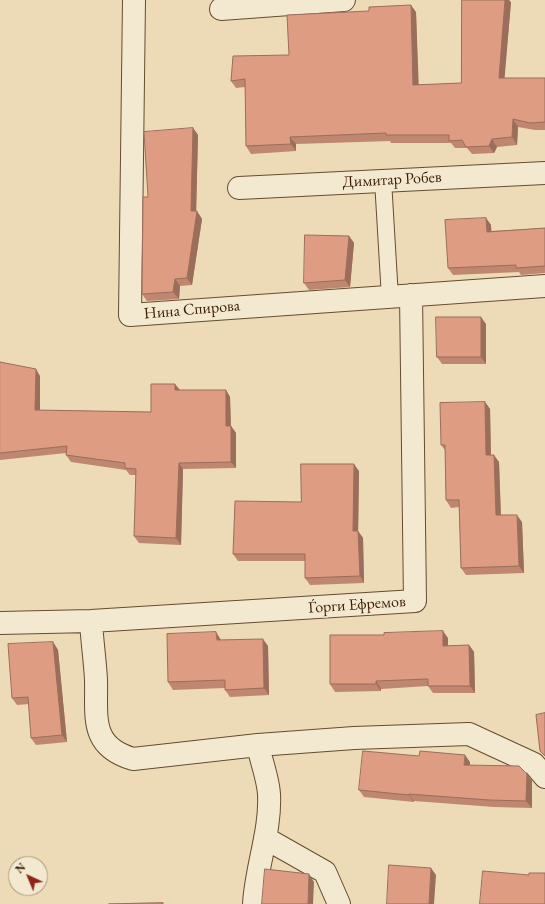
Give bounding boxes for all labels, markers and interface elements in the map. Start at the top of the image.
street label: Димитар Робев [342,168,442,192]
street label: Нина Спирова [143,296,241,324]
street label: Ѓорги Ефремов [308,592,406,618]
north arrow [8,856,48,896]
text: N [12,860,28,876]

